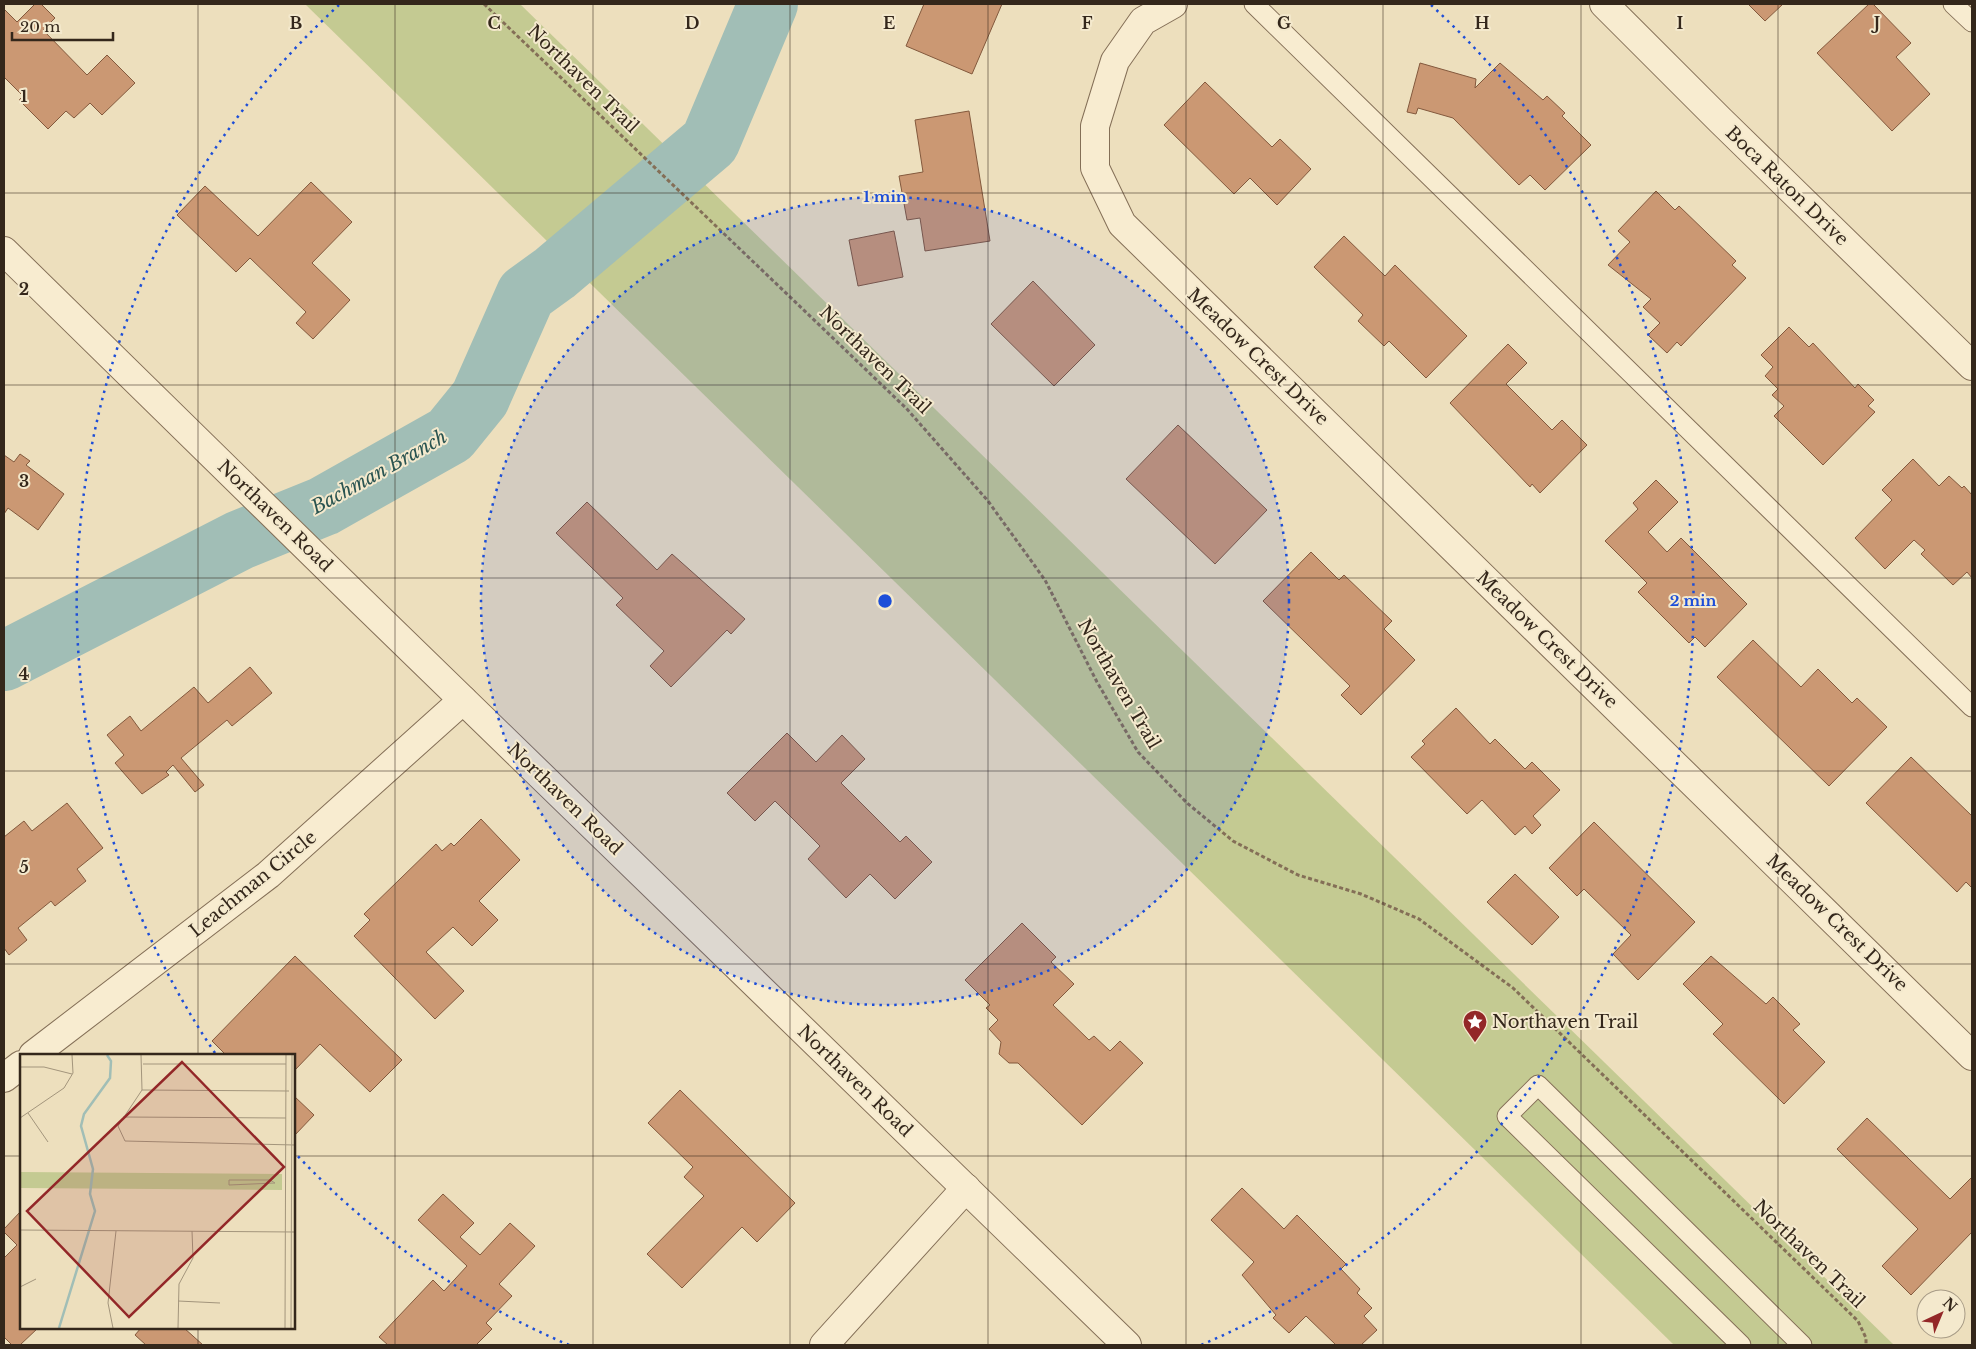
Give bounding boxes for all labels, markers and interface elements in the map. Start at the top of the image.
scale bar [12,10,114,42]
text: B [290,13,303,33]
text: C [487,13,501,33]
text: D [685,13,699,33]
text: E [883,13,895,33]
text: F [1081,13,1093,33]
text: G [1277,13,1291,33]
text: H [1474,13,1490,33]
text: I [1677,13,1684,33]
text: J [1871,13,1880,33]
text: 20 m [20,17,60,36]
street label: Northaven Trail [523,20,643,138]
text: 1 [21,86,28,106]
street label: Boca Raton Drive [1721,122,1853,250]
text: 1 min [863,187,907,206]
text: 2 [19,279,29,299]
street label: Meadow Crest Drive [1183,284,1333,430]
street label: Northaven Trail [815,301,935,419]
water label: Bachman Branch [306,425,451,519]
street label: Northaven Road [213,456,337,576]
text: 3 [19,471,29,491]
street label: Meadow Crest Drive [1472,567,1622,713]
text: 2 min [1670,591,1716,610]
centre of rings [876,592,894,610]
street label: Northaven Trail [1073,615,1165,753]
text: 4 [19,664,29,684]
street label: Northaven Road [503,739,627,859]
street label: Leachman Circle [185,826,321,942]
street label: Meadow Crest Drive [1762,850,1912,996]
text: 5 [19,857,29,877]
place icon: Northaven Trail [1462,1009,1488,1043]
place label: Northaven Trail [1492,1011,1639,1033]
street label: Northaven Road [793,1021,917,1141]
inset map [20,1054,295,1329]
street label: Northaven Trail [1749,1195,1869,1313]
north arrow [1916,1289,1966,1339]
text: N [1939,1294,1961,1316]

